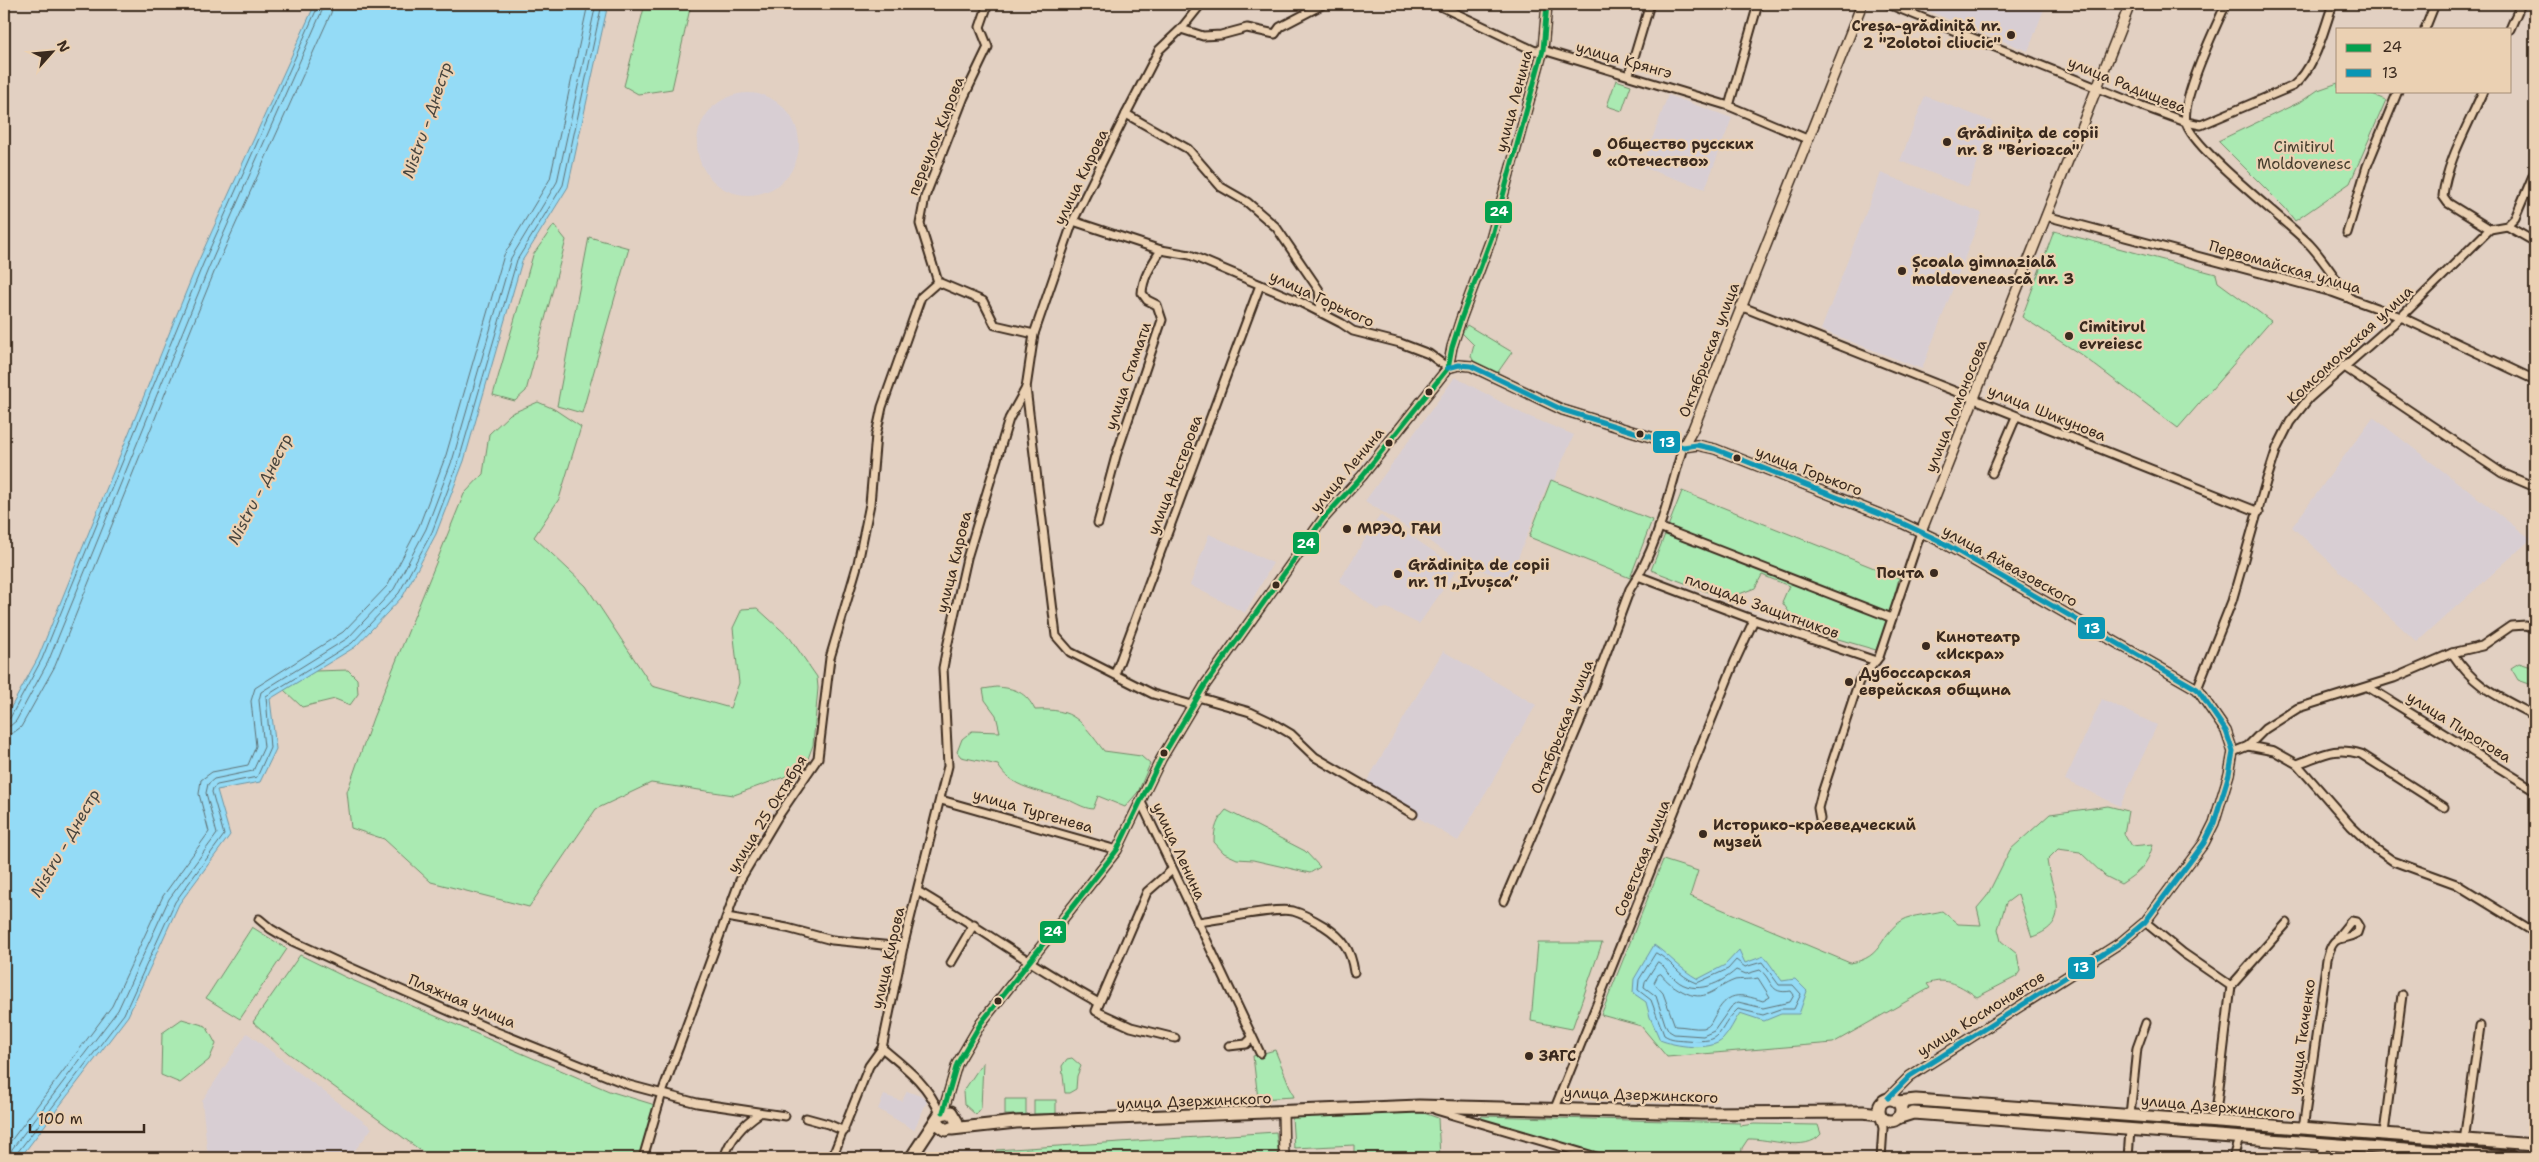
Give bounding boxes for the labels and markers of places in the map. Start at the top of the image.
place label: Creșa-grădiniță nr. 2 "Zolotoi cliucic" [1852,16,2001,53]
marker: Creșa-grădiniță nr. 2 "Zolotoi cliucic" [2005,29,2017,41]
place label: Grădinița de copii nr. 8 "Beriozca" [1957,123,2099,160]
place label: Общество русских «Отечество» [1607,134,1754,171]
marker: Grădinița de copii nr. 8 "Beriozca" [1941,136,1953,148]
marker: Общество русских «Отечество» [1591,147,1603,159]
place label: Școala gimnazială moldovenească nr. 3 [1912,252,2074,289]
marker: Școala gimnazială moldovenească nr. 3 [1896,265,1908,277]
place label: Cimitirul evreiesc [2079,317,2145,354]
marker: Cimitirul evreiesc [2063,330,2075,342]
unlabelled marker [1424,387,1434,397]
unlabelled marker [1635,429,1645,439]
unlabelled marker [1384,438,1394,448]
unlabelled marker [1732,453,1742,463]
place label: МРЭО, ГАИ [1357,519,1441,539]
marker: МРЭО, ГАИ [1341,523,1353,535]
place label: Grădinița de copii nr. 11 „Ivușca“ [1408,555,1550,593]
place label: Почта [1877,563,1925,583]
marker: Почта [1928,567,1940,579]
marker: Grădinița de copii nr. 11 „Ivușca“ [1392,568,1404,580]
unlabelled marker [1271,580,1281,590]
place label: Кинотеатр «Искра» [1936,627,2020,664]
marker: Кинотеатр «Искра» [1920,640,1932,652]
place label: Дубоссарская еврейская община [1859,663,2011,700]
marker: Дубоссарская еврейская община [1843,676,1855,688]
unlabelled marker [1159,748,1169,758]
place label: Историко-краеведческий музей [1713,815,1917,852]
marker: Историко-краеведческий музей [1697,828,1709,840]
unlabelled marker [993,996,1003,1006]
place label: ЗАГС [1539,1046,1576,1066]
marker: ЗАГС [1523,1050,1535,1062]

